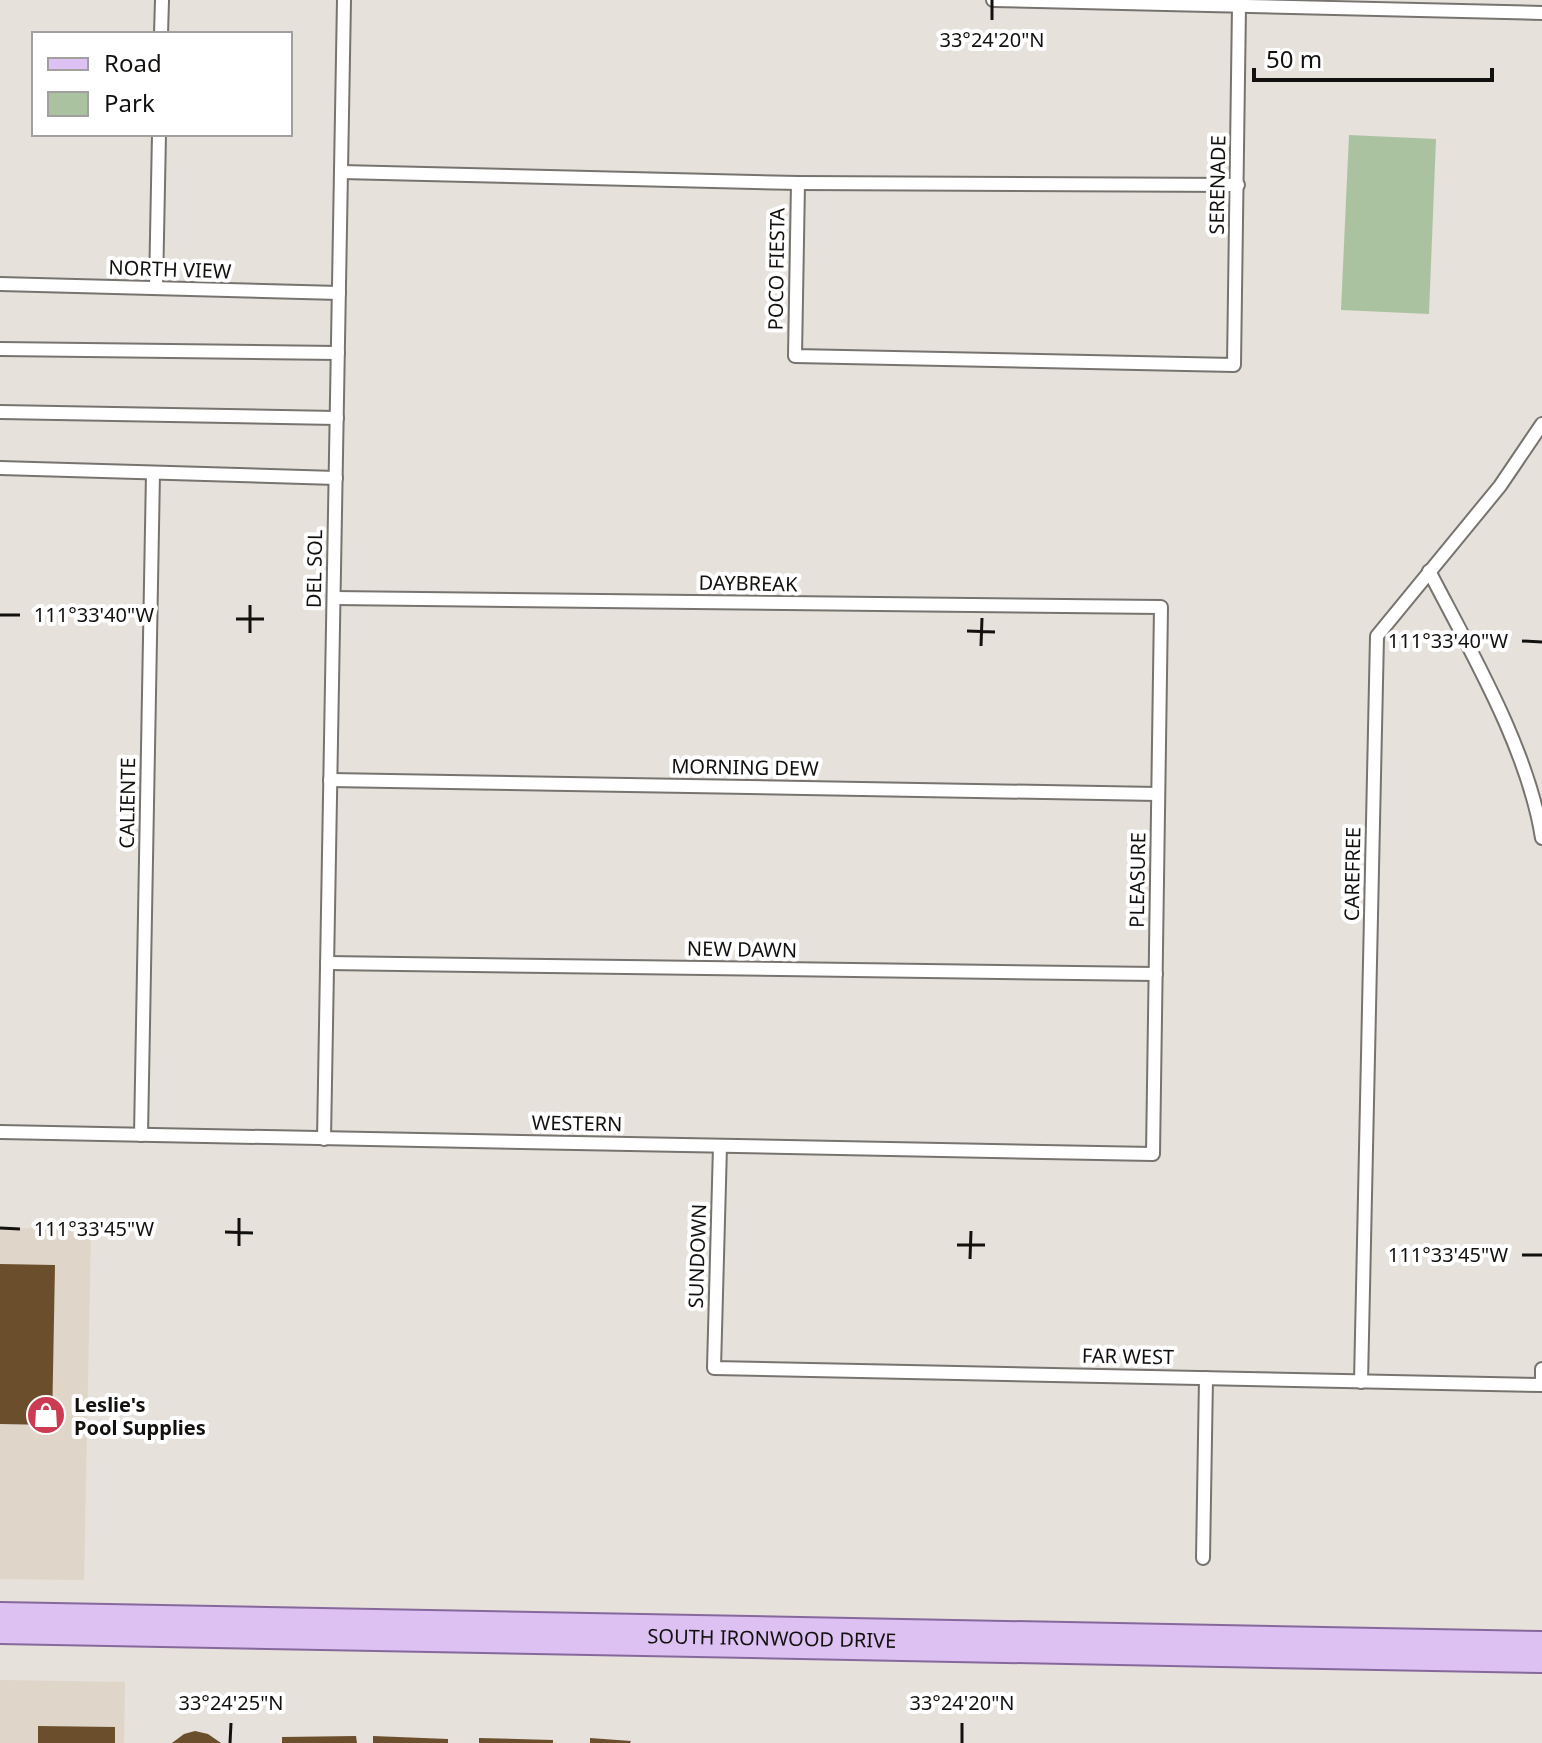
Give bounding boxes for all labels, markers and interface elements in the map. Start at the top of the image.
text: 33°24'20"N [939,26,1045,53]
legend [32,32,292,136]
scale bar [1254,32,1492,82]
text: 50 m [1266,42,1322,75]
text: Road [104,46,162,79]
text: Park [104,86,155,119]
street label: SERENADE [1203,135,1231,235]
street label: POCO FIESTA [761,207,791,330]
street label: NORTH VIEW [108,253,232,285]
street label: DEL SOL [300,530,328,608]
street label: DAYBREAK [698,569,798,597]
text: 111°33'40"W [34,601,155,628]
text: 111°33'40"W [1388,627,1509,654]
street label: MORNING DEW [671,752,819,782]
street label: CALIENTE [113,757,141,849]
street label: CAREFREE [1338,827,1366,921]
street label: PLEASURE [1123,832,1151,928]
street label: NEW DAWN [687,935,797,963]
street label: WESTERN [531,1109,623,1137]
street label: SUNDOWN [682,1203,712,1309]
text: 111°33'45"W [34,1215,155,1242]
text: 111°33'45"W [1388,1241,1509,1268]
street label: FAR WEST [1082,1342,1174,1370]
place label: Leslie's Pool Supplies [74,1391,206,1441]
shop icon: Leslie's Pool Supplies [25,1394,67,1436]
street label: SOUTH IRONWOOD DRIVE [647,1622,897,1653]
text: 33°24'25"N [178,1689,284,1716]
text: 33°24'20"N [909,1689,1015,1716]

